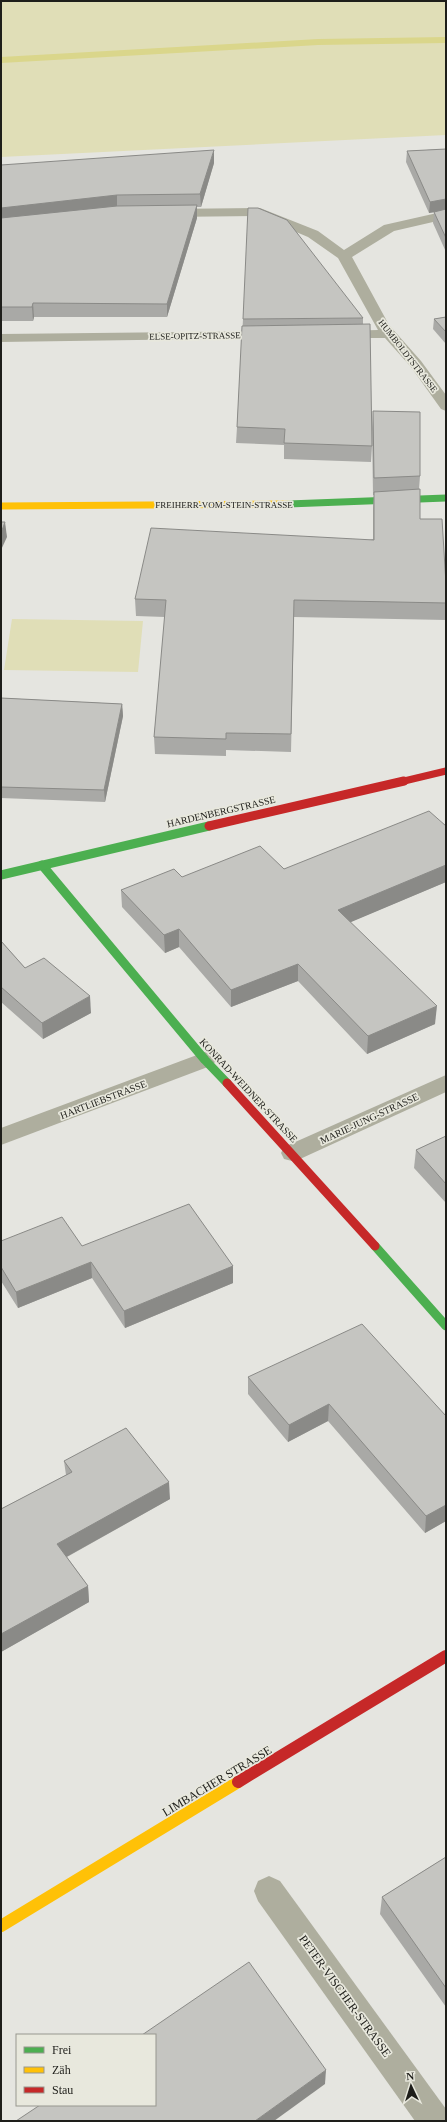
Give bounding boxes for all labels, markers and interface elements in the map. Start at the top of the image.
street label: HUMBOLDTSTRASSE [377,318,440,395]
street label: ELSE-OPITZ-STRASSE [149,330,241,342]
street label: FREIHERR-VOM-STEIN-STRASSE [155,500,293,510]
street label: HARDENBERGSTRASSE [166,794,276,829]
street label: KONRAD-WEIDNER-STRASSE [197,1036,300,1145]
street label: HARTLIEBSTRASSE [58,1078,148,1121]
street label: MARIE-JUNG-STRASSE [318,1091,420,1146]
street label: LIMBACHER STRASSE [160,1743,274,1819]
street label: PETER-VISCHER-STRASSE [296,1932,394,2060]
legend [16,2034,156,2106]
text: Frei [52,2043,72,2057]
text: Zäh [52,2063,71,2077]
north arrow [391,2066,431,2106]
text: N [406,2070,415,2082]
text: Stau [52,2083,73,2097]

